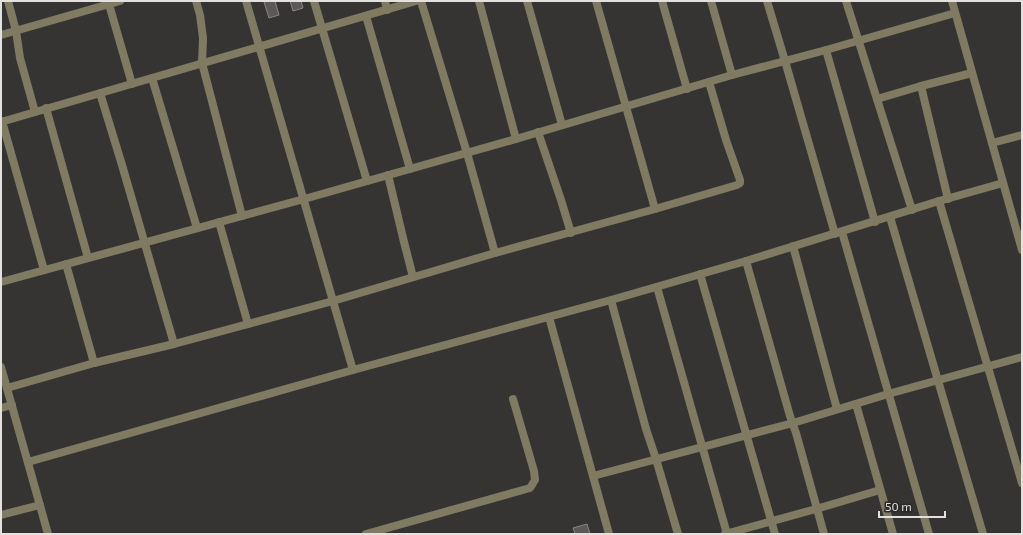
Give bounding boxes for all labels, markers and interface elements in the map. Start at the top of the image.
scale bar [879,493,945,519]
text: 50 m [885,499,912,513]

